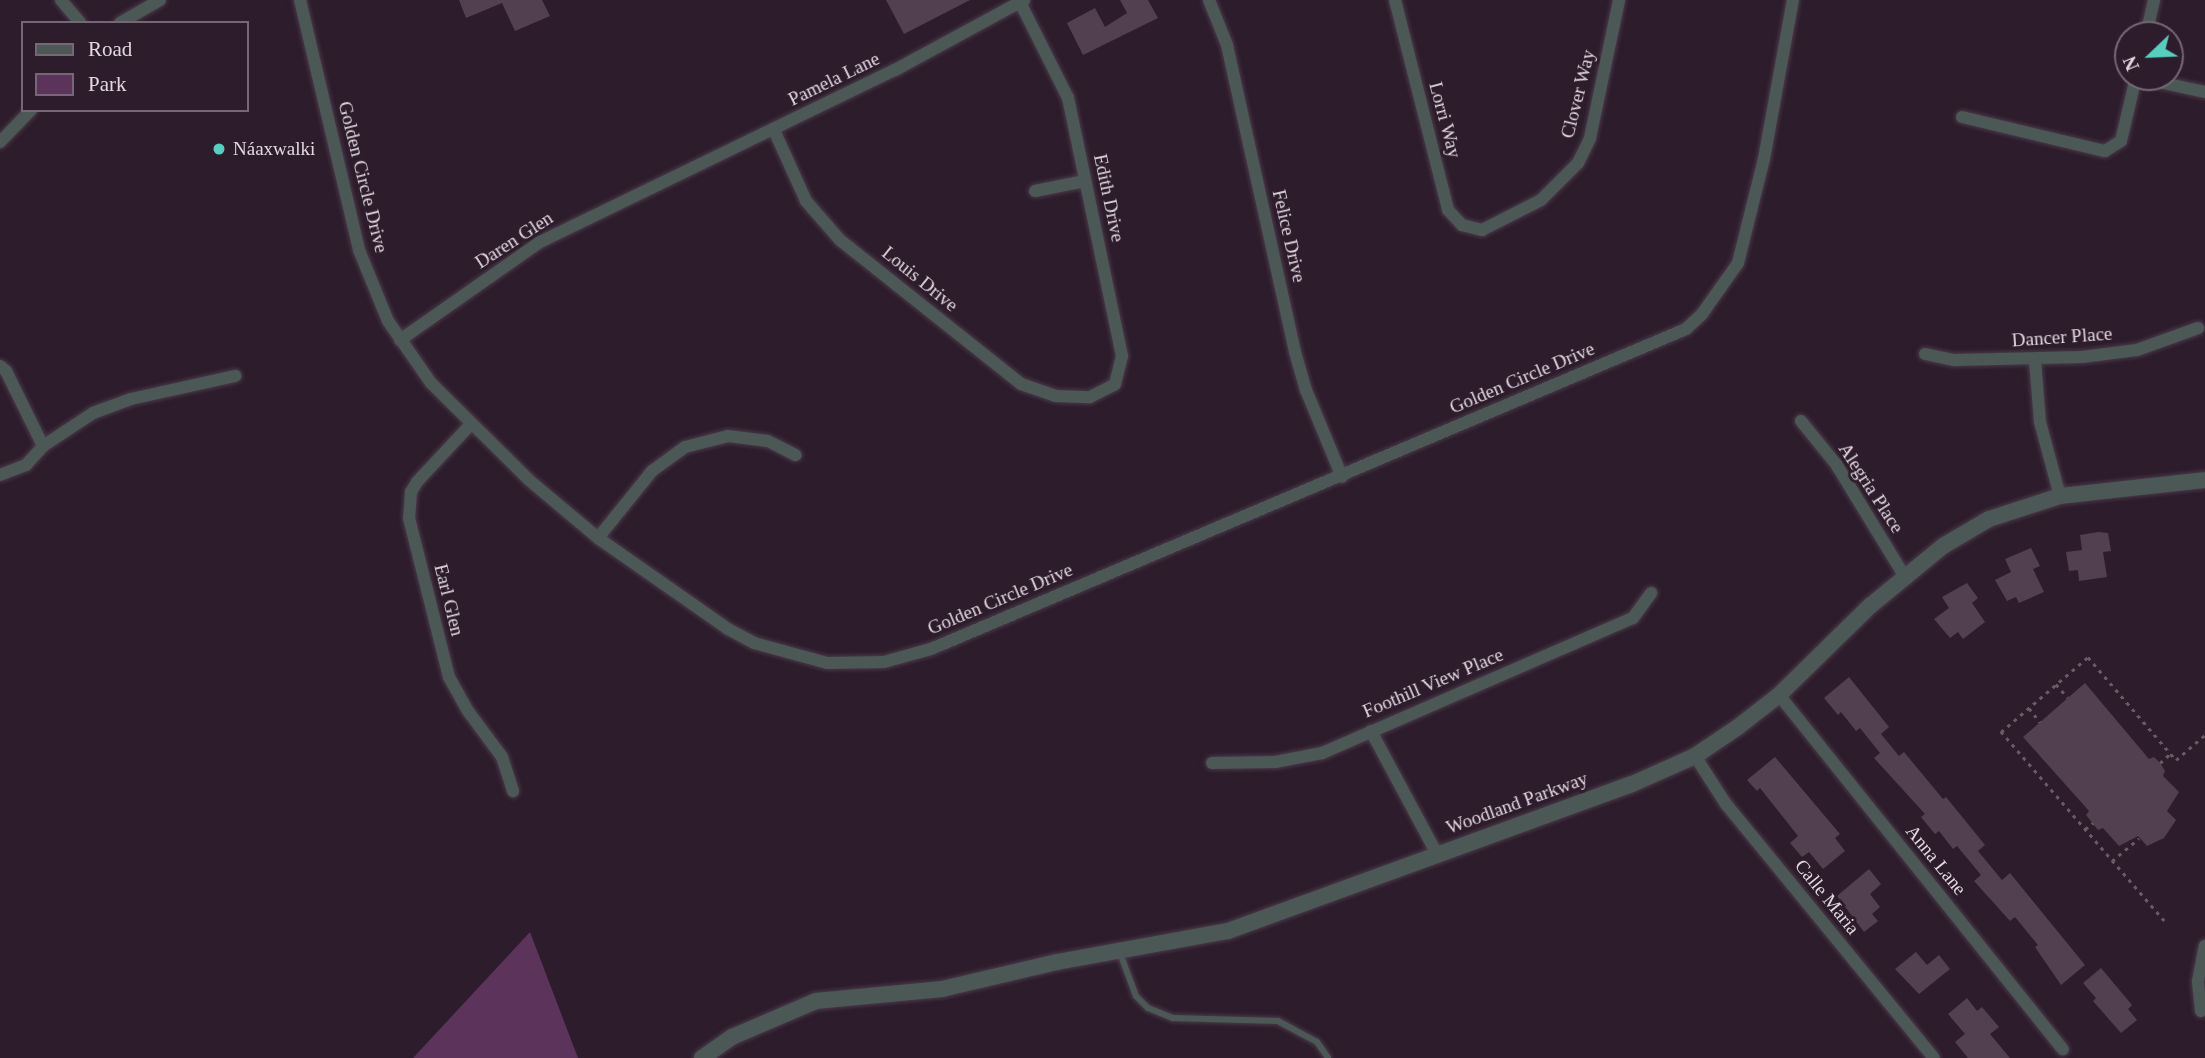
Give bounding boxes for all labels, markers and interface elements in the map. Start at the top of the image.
legend [21,21,248,112]
north arrow [2114,21,2184,91]
text: Road [88,37,132,61]
street label: Pamela Lane [785,47,883,111]
street label: Clover Way [1556,47,1600,141]
text: N [2119,53,2143,74]
text: Park [88,72,127,96]
street label: Lorri Way [1424,79,1466,161]
street label: Golden Circle Drive [333,99,393,255]
place label: Náaxwalki [233,138,315,160]
marker: Náaxwalki [211,141,227,157]
street label: Edith Drive [1089,152,1129,244]
street label: Felice Drive [1267,187,1311,285]
street label: Daren Glen [471,206,557,274]
street label: Louis Drive [877,241,963,317]
street label: Dancer Place [2011,322,2113,352]
street label: Golden Circle Drive [1446,337,1598,419]
street label: Alegria Place [1833,439,1909,537]
street label: Golden Circle Drive [924,558,1076,640]
street label: Earl Glen [429,562,469,638]
street label: Foothill View Place [1359,643,1507,723]
street label: Woodland Parkway [1443,767,1591,839]
street label: Anna Lane [1901,820,1971,900]
street label: Calle Maria [1790,855,1864,939]

